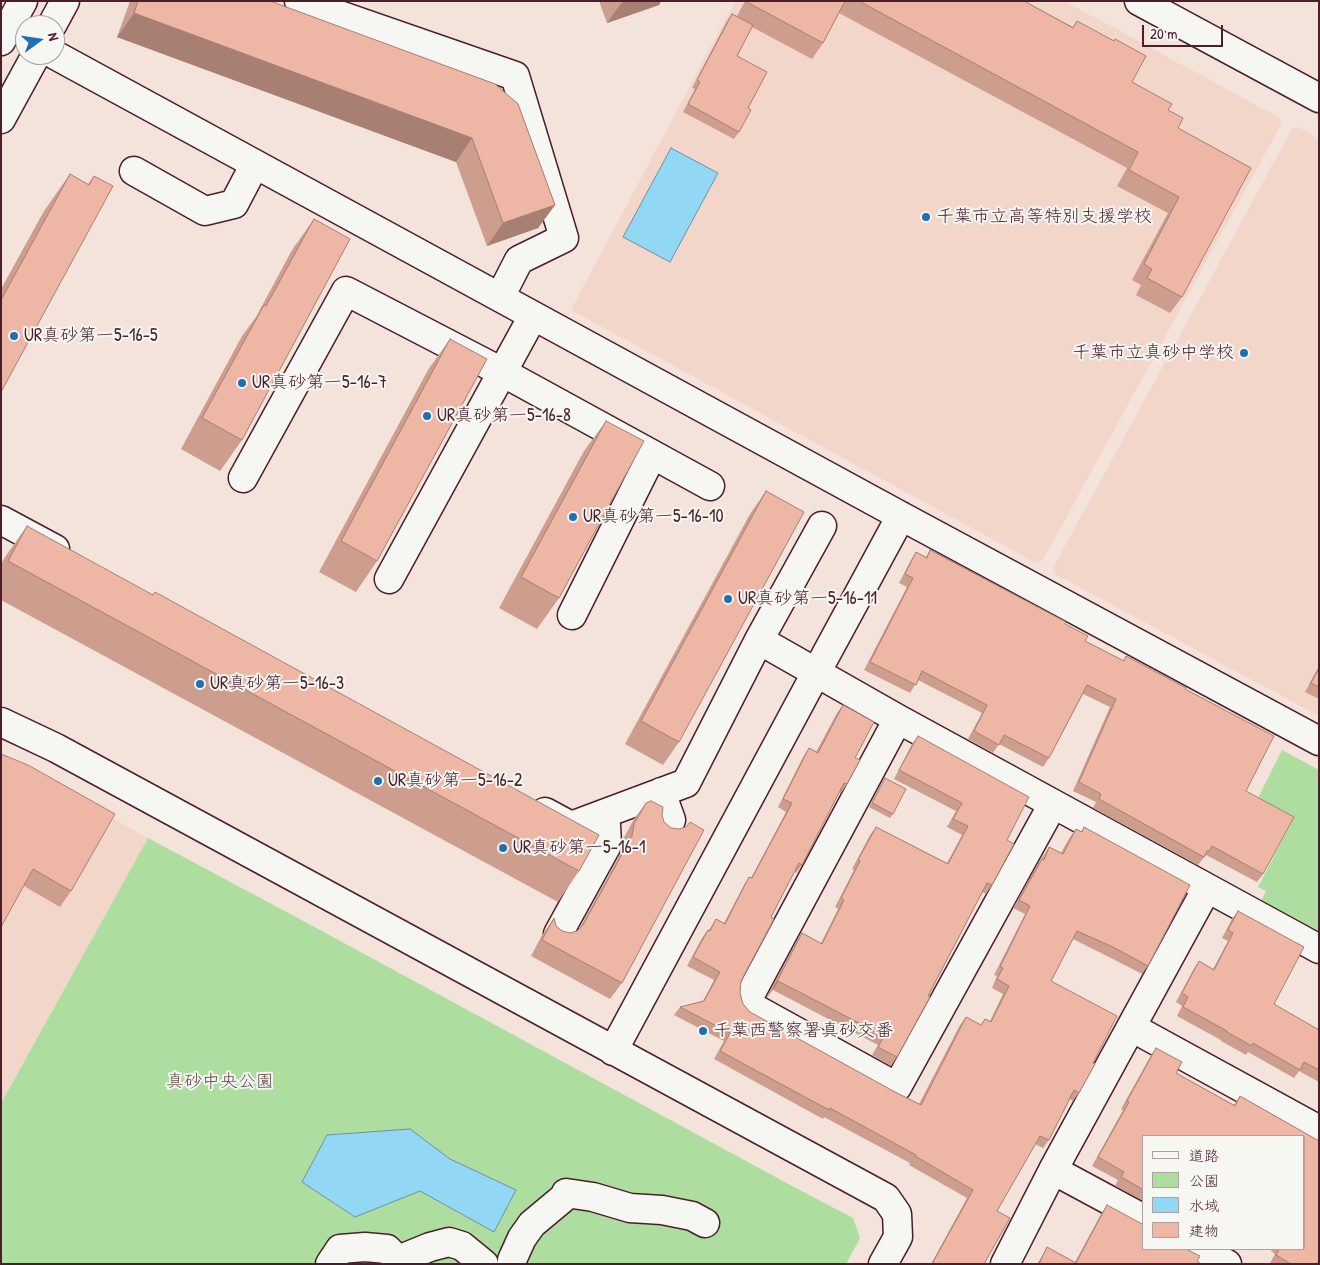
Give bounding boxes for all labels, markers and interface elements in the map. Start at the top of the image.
north arrow [15,15,65,65]
scale bar [1145,15,1226,47]
text: 20 m [1150,23,1177,44]
text: N [44,31,64,42]
place label: 千葉市立高等特別支援学校 [936,206,1152,228]
marker: 千葉市立高等特別支援学校 [920,211,932,223]
place label: UR真砂第一5-16-5 [24,325,158,347]
marker: UR真砂第一5-16-5 [8,330,20,342]
place label: 千葉市立真砂中学校 [1072,342,1234,364]
marker: 千葉市立真砂中学校 [1238,347,1250,359]
place label: UR真砂第一5-16-7 [252,372,387,394]
marker: UR真砂第一5-16-7 [236,377,248,389]
place label: UR真砂第一5-16-8 [437,405,571,427]
marker: UR真砂第一5-16-8 [421,410,433,422]
place label: UR真砂第一5-16-10 [583,506,724,528]
marker: UR真砂第一5-16-10 [567,511,579,523]
place label: UR真砂第一5-16-11 [738,588,877,610]
marker: UR真砂第一5-16-11 [722,593,734,605]
place label: UR真砂第一5-16-3 [210,673,344,695]
marker: UR真砂第一5-16-3 [194,678,206,690]
place label: UR真砂第一5-16-2 [388,770,522,792]
marker: UR真砂第一5-16-2 [372,775,384,787]
place label: UR真砂第一5-16-1 [513,837,645,859]
marker: UR真砂第一5-16-1 [497,842,509,854]
place label: 千葉西警察署真砂交番 [713,1020,893,1042]
marker: 千葉西警察署真砂交番 [697,1025,709,1037]
park label: 真砂中央公園 [166,1071,274,1093]
legend [1142,1135,1305,1250]
text: 道路 [1189,1145,1219,1166]
text: 公園 [1189,1170,1219,1191]
text: 水域 [1189,1195,1219,1216]
text: 建物 [1189,1220,1219,1241]

